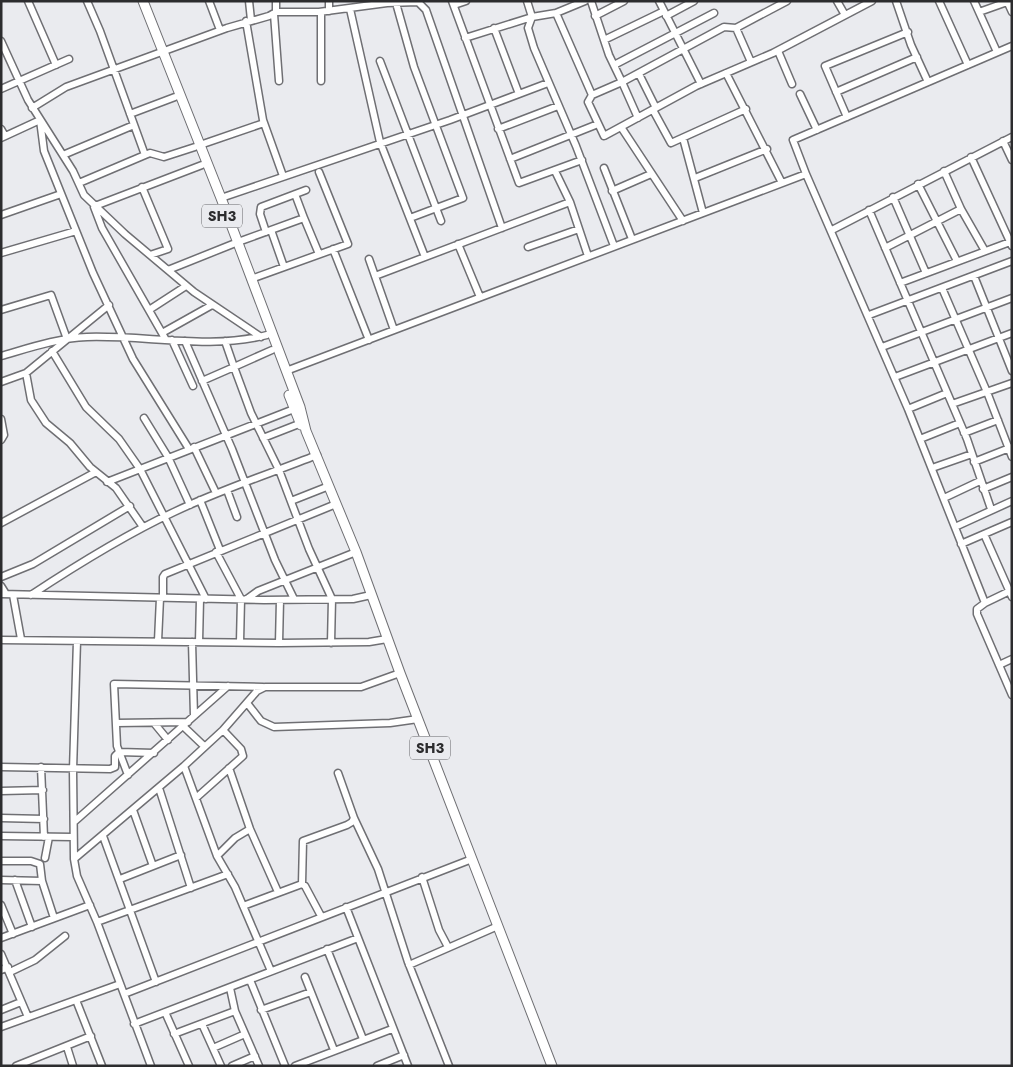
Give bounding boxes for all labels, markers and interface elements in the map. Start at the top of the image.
road number: SH3 [202,205,242,228]
road number: SH3 [410,736,450,760]

